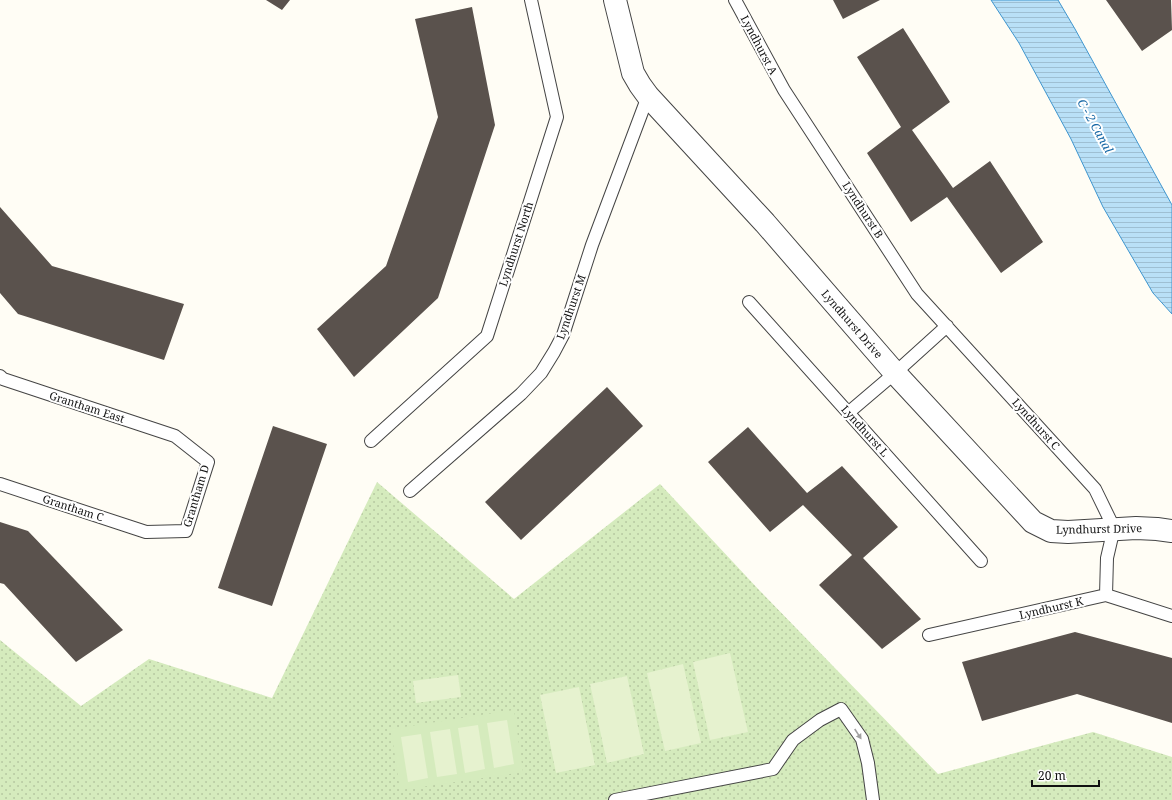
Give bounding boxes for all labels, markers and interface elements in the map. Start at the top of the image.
street label: Lyndhurst A [738,12,781,77]
water label: C - 2 Canal [1074,96,1117,156]
street label: Lyndhurst B [840,179,887,241]
street label: Lyndhurst North [495,200,536,288]
street label: Lyndhurst M [552,272,589,341]
street label: Lyndhurst Drive [818,286,886,361]
street label: Grantham East [48,387,127,426]
street label: Lyndhurst C [1009,395,1064,453]
street label: Lyndhurst L [838,402,893,460]
street label: Grantham D [179,463,212,529]
street label: Grantham C [41,491,106,524]
street label: Lyndhurst Drive [1056,520,1142,537]
street label: Lyndhurst K [1017,593,1085,622]
one-way arrow [855,728,862,740]
scale bar [1032,762,1099,788]
text: 20 m [1038,767,1066,784]

